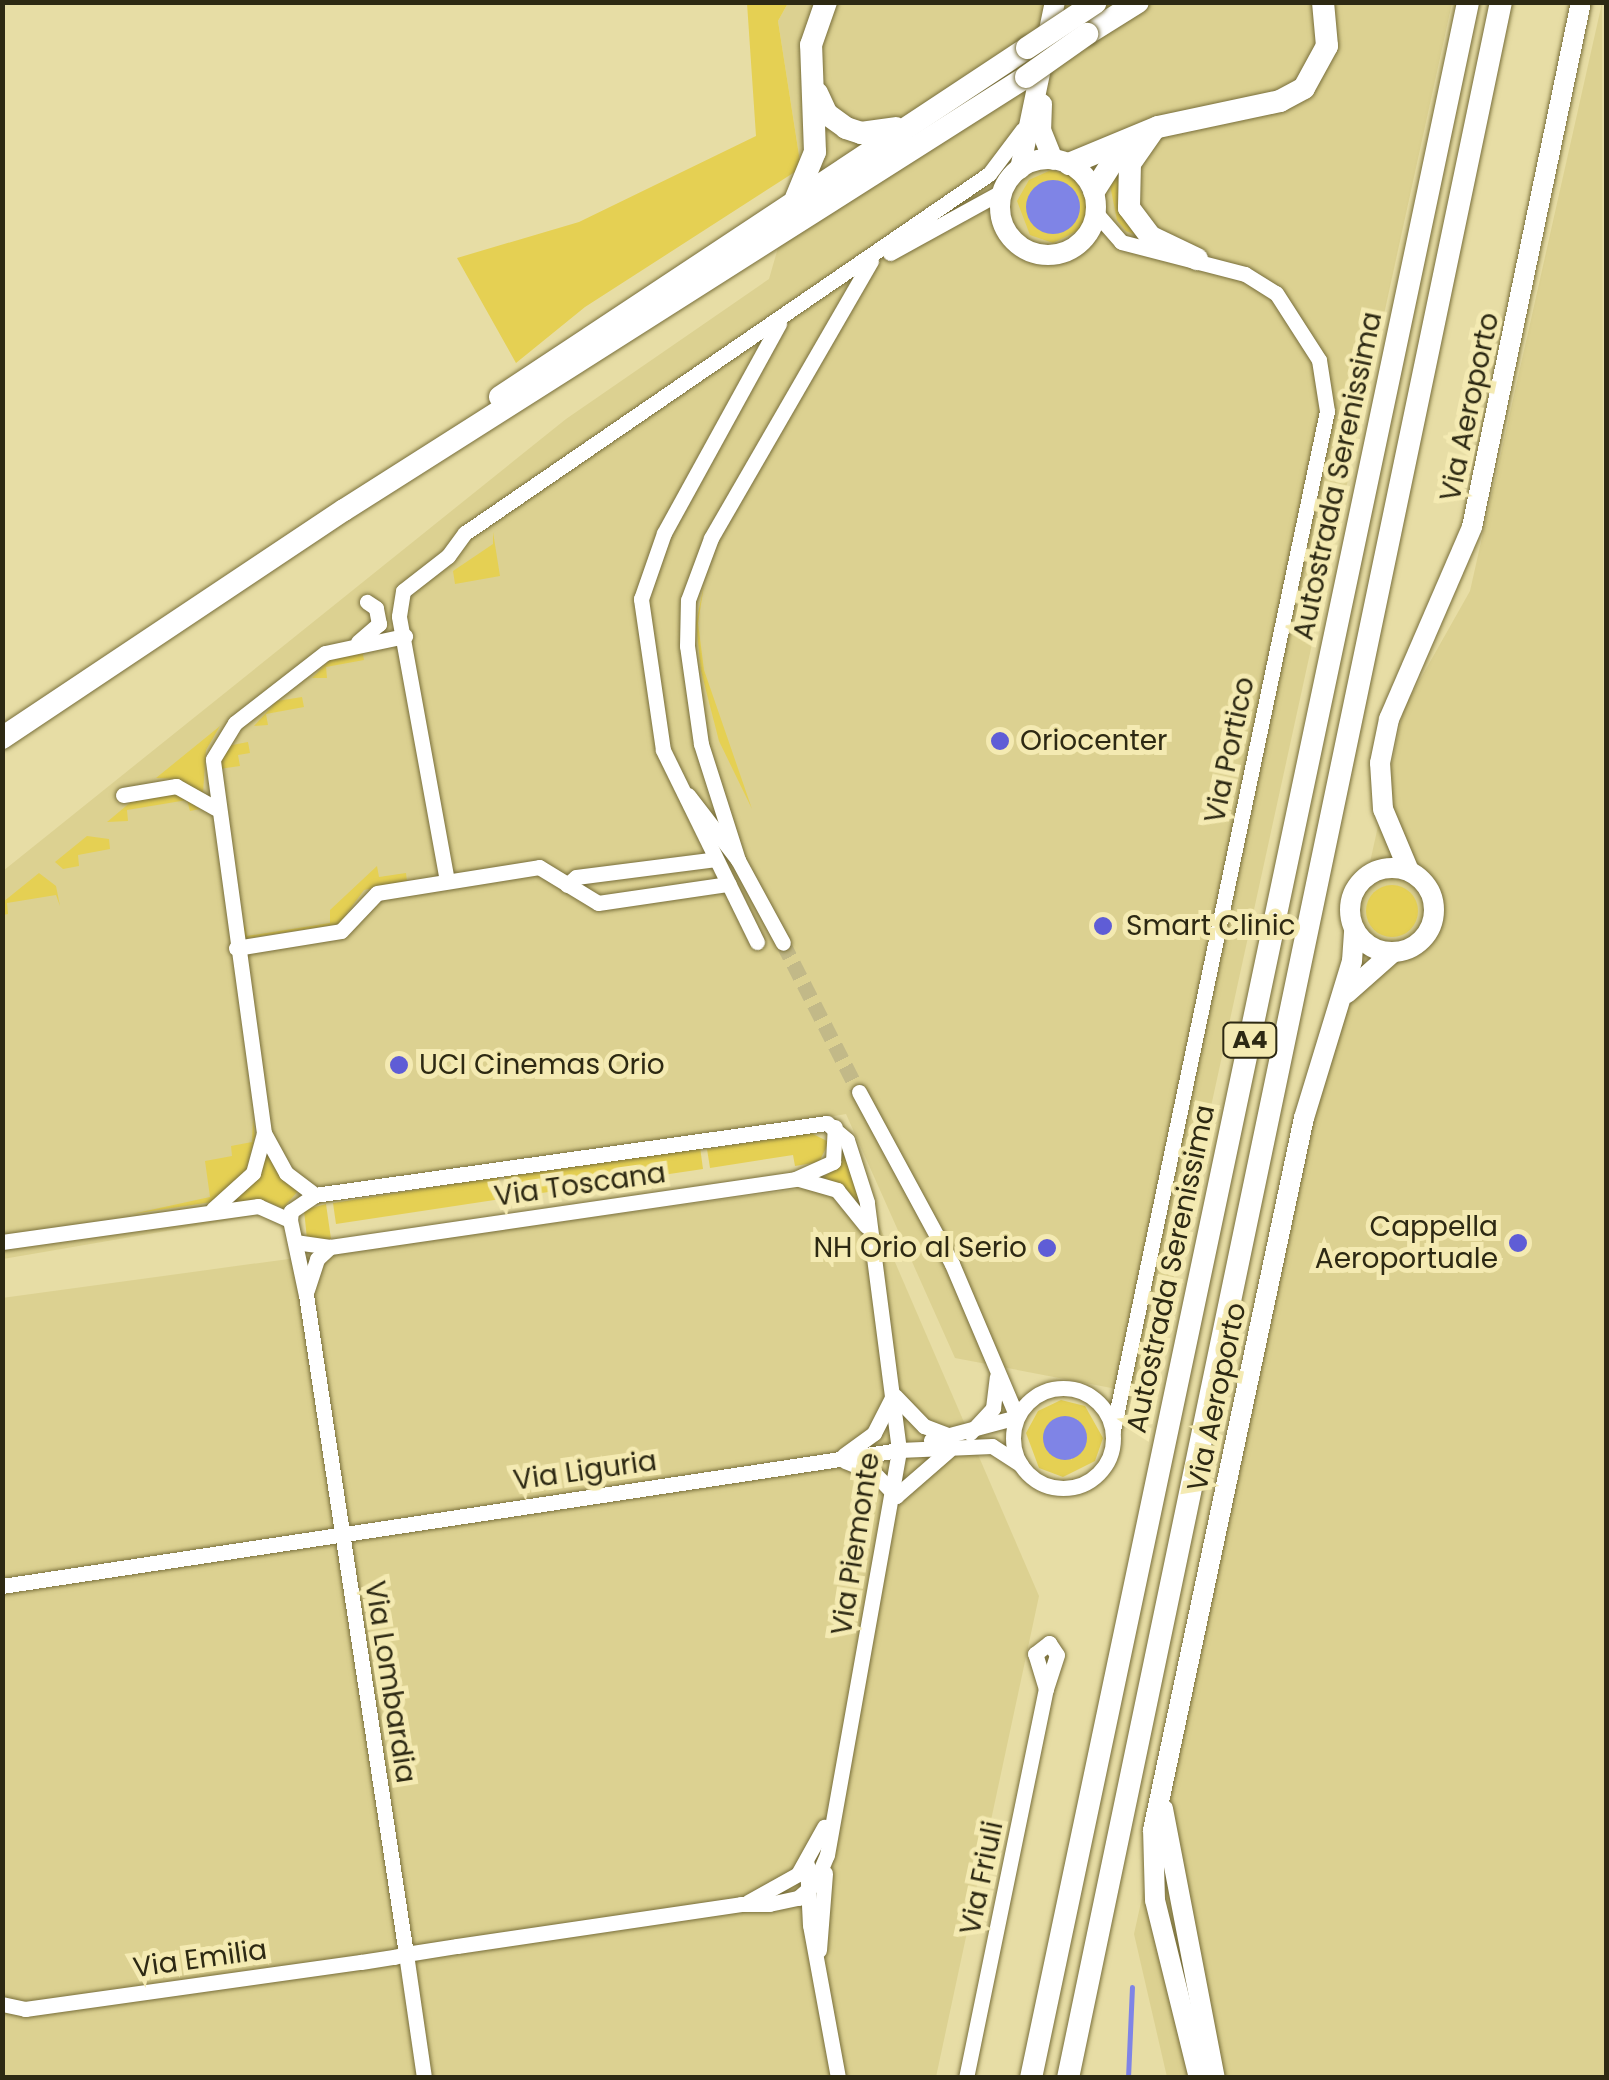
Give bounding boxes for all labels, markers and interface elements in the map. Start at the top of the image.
street label: Autostrada Serenissima [1287,309,1389,643]
street label: Via Aeroporto [1434,309,1506,505]
street label: Via Portico [1198,674,1262,826]
place label: Oriocenter [1020,724,1168,758]
marker: Oriocenter [989,730,1011,752]
place label: Smart Clinic [1126,909,1296,943]
marker: Smart Clinic [1090,913,1116,939]
road number: A4 [1220,1020,1280,1060]
place label: UCI Cinemas Orio [419,1048,665,1082]
marker: UCI Cinemas Orio [388,1054,410,1076]
street label: Autostrada Serenissima [1120,1102,1222,1436]
street label: Via Toscana [492,1156,668,1214]
place label: Cappella Aeroportuale [1315,1210,1498,1276]
place label: NH Orio al Serio [813,1231,1027,1265]
marker: Cappella Aeroportuale [1507,1232,1529,1254]
marker: NH Orio al Serio [1036,1237,1058,1259]
street label: Via Aeroporto [1181,1299,1253,1495]
street label: Via Liguria [511,1444,659,1498]
street label: Via Piemonte [825,1450,887,1638]
street label: Via Lombardia [357,1579,423,1785]
street label: Via Friuli [954,1818,1010,1938]
street label: Via Emilia [131,1933,269,1985]

